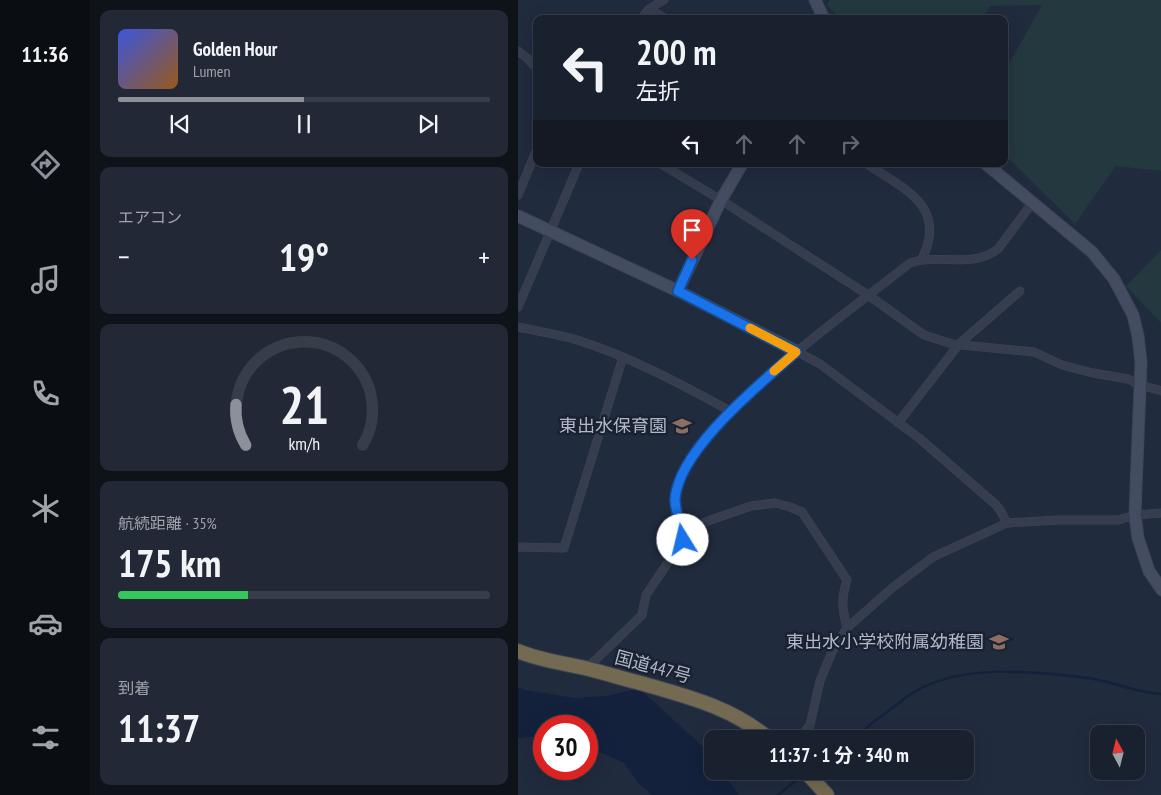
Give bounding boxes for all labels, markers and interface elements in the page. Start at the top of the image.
text: 200 m [636,29,717,75]
icon: left [553,35,618,100]
text: Golden Hour [193,37,277,61]
text: 11:36 [21,40,69,68]
text: Lumen [193,61,230,81]
text: 左折 [636,77,680,105]
icon: previous [166,110,194,138]
icon: pause [290,110,318,138]
icon: next [414,110,442,138]
icon: left [677,130,705,158]
icon: ahead [730,130,758,158]
icon: ahead [783,130,811,158]
icon: right [836,130,864,158]
icon: directions [28,147,63,182]
text: エアコン [118,207,182,227]
pin [671,209,713,260]
icon: arrive [678,216,706,244]
text: 19° [279,232,329,281]
text: − [118,238,130,275]
text: + [478,238,490,275]
icon: music [28,262,63,297]
text: 21 [279,371,329,438]
icon: phone [28,376,63,411]
place label: 東出水保育園 [559,414,667,437]
school or university icon: 東出水保育園 [671,415,693,437]
text: km/h [288,432,320,455]
icon: climate [28,491,63,526]
text: 航続距離 · 35% [118,513,217,533]
position arrow [656,513,708,565]
text: 175 km [118,538,221,587]
icon: car [28,606,63,641]
place label: 東出水小学校附属幼稚園 [786,630,984,653]
school or university icon: 東出水小学校附属幼稚園 [988,631,1010,653]
street label: 国道447号 [612,645,694,688]
text: 到着 [118,678,150,698]
text: 11:37 [118,703,200,752]
speed limit sign: 30 [533,715,598,780]
icon: filters [28,720,63,755]
north arrow [1090,725,1146,780]
map controls [1090,725,1145,780]
text: 11:37 · 1 分 · 340 m [769,743,909,767]

